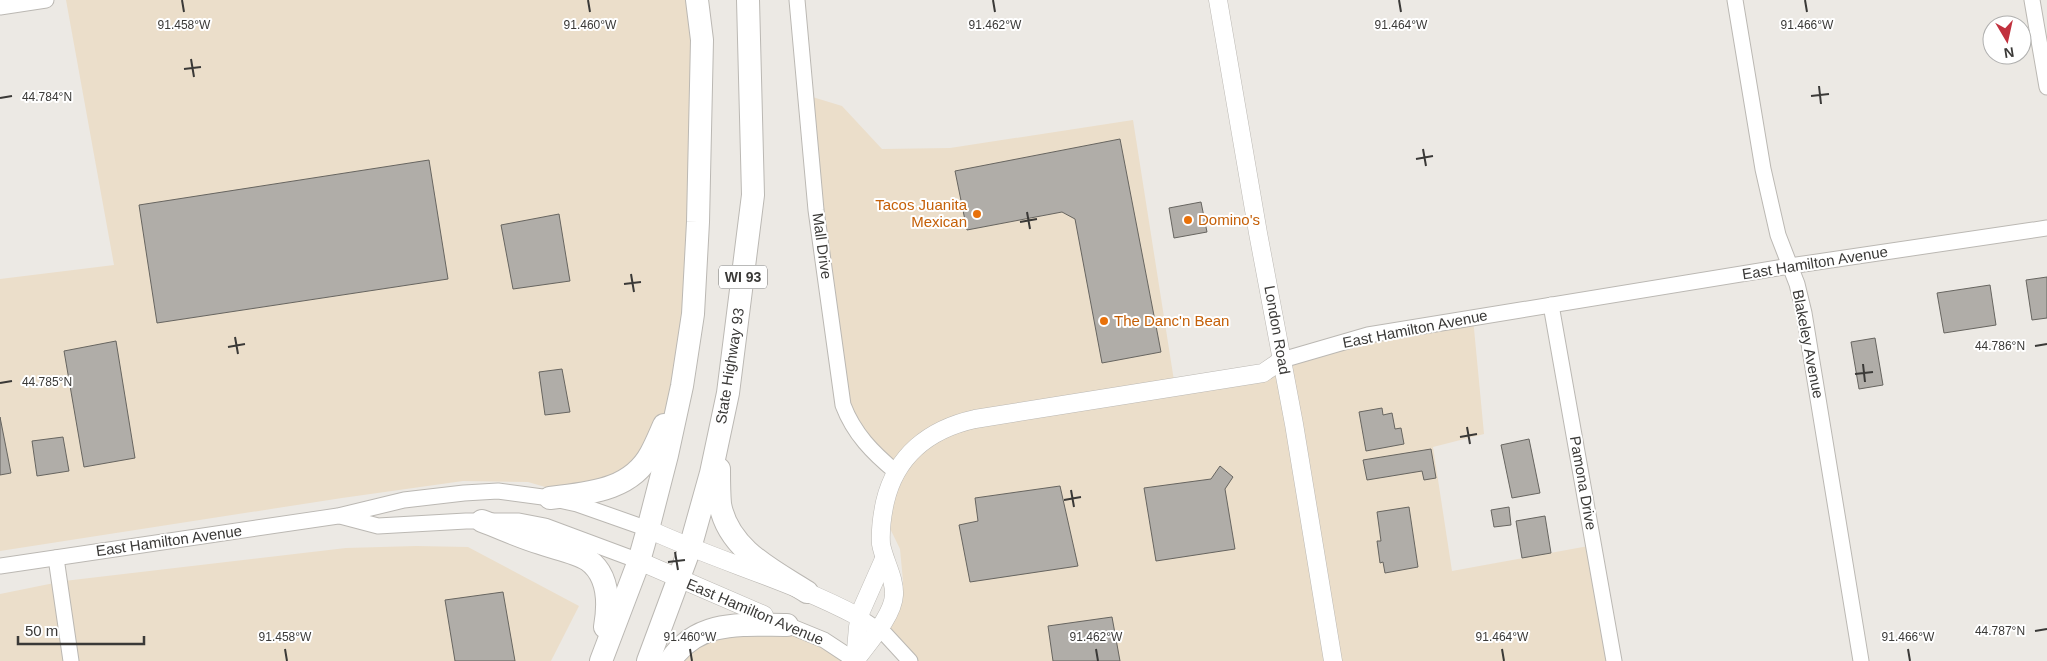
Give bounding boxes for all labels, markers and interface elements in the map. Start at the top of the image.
north arrow [1982,15,2032,65]
text: 91.458°W [158,18,211,32]
text: 91.460°W [564,18,617,32]
text: 91.462°W [969,18,1022,32]
text: 91.464°W [1375,18,1428,32]
text: 91.466°W [1781,18,1834,32]
text: N [2003,44,2015,62]
text: 44.784°N [22,90,72,104]
place label: Tacos Juanita Mexican [875,196,968,230]
marker: Tacos Juanita Mexican [971,208,983,220]
place label: Domino's [1198,211,1260,228]
street label: Mall Drive [809,212,836,280]
marker: Domino's [1182,214,1194,226]
street label: East Hamilton Avenue [1741,243,1889,282]
road number: WI 93 [719,266,767,288]
street label: London Road [1261,284,1294,376]
street label: Blakeley Avenue [1790,288,1827,400]
street label: East Hamilton Avenue [1341,306,1489,351]
street label: State Highway 93 [712,307,747,425]
place label: The Danc'n Bean [1114,312,1229,329]
marker: The Danc'n Bean [1098,315,1110,327]
text: 44.786°N [1975,339,2025,353]
text: 44.785°N [22,375,72,389]
street label: Pamona Drive [1567,435,1600,531]
street label: East Hamilton Avenue [95,522,243,559]
street label: East Hamilton Avenue [684,575,826,648]
scale bar [18,614,144,646]
text: 50 m [25,622,58,639]
text: 44.787°N [1975,624,2025,638]
text: 91.458°W [259,630,312,644]
text: 91.460°W [664,630,717,644]
text: 91.462°W [1070,630,1123,644]
text: 91.464°W [1476,630,1529,644]
text: 91.466°W [1882,630,1935,644]

